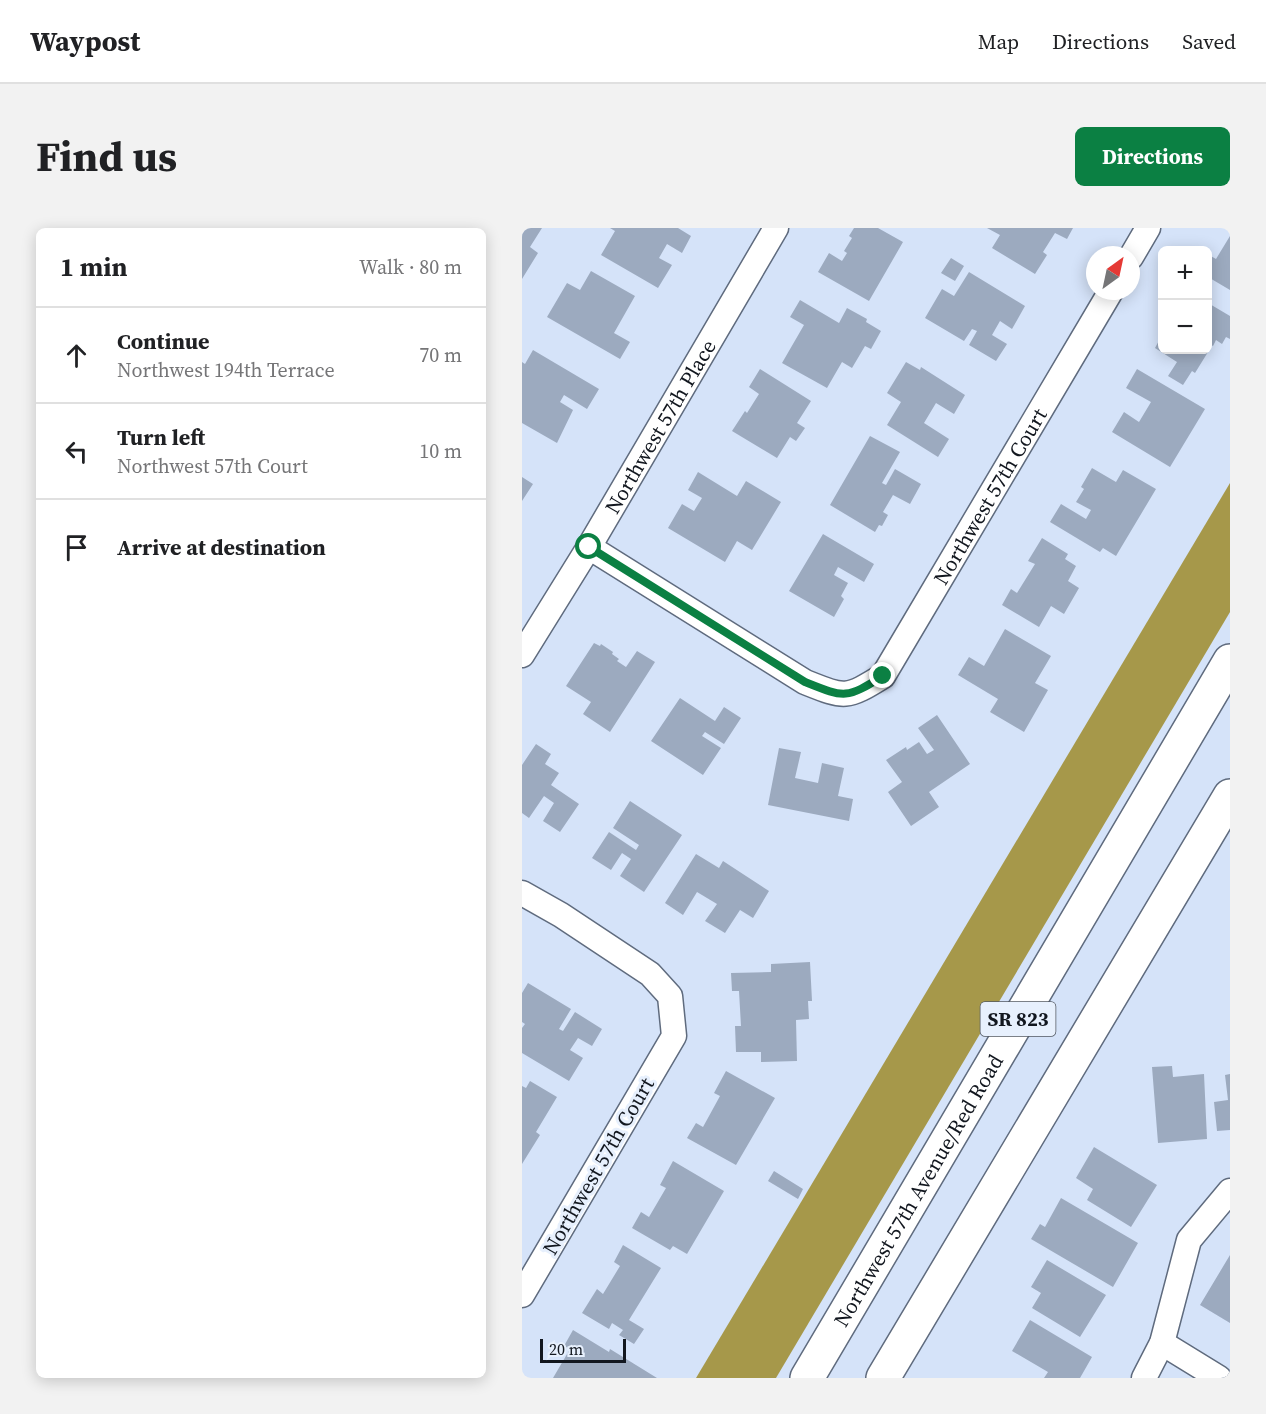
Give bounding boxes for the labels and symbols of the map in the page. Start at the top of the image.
north arrow [1086,246,1140,300]
street label: Northwest 57th Place [597,334,722,519]
street label: Northwest 57th Court [926,402,1053,590]
route start [575,533,601,559]
route end [869,662,895,688]
road number: SR 823 [980,1002,1056,1036]
street label: Northwest 57th Avenue/Red Road [826,1049,1010,1332]
street label: Northwest 57th Court [535,1072,661,1260]
scale bar [540,1336,626,1364]

